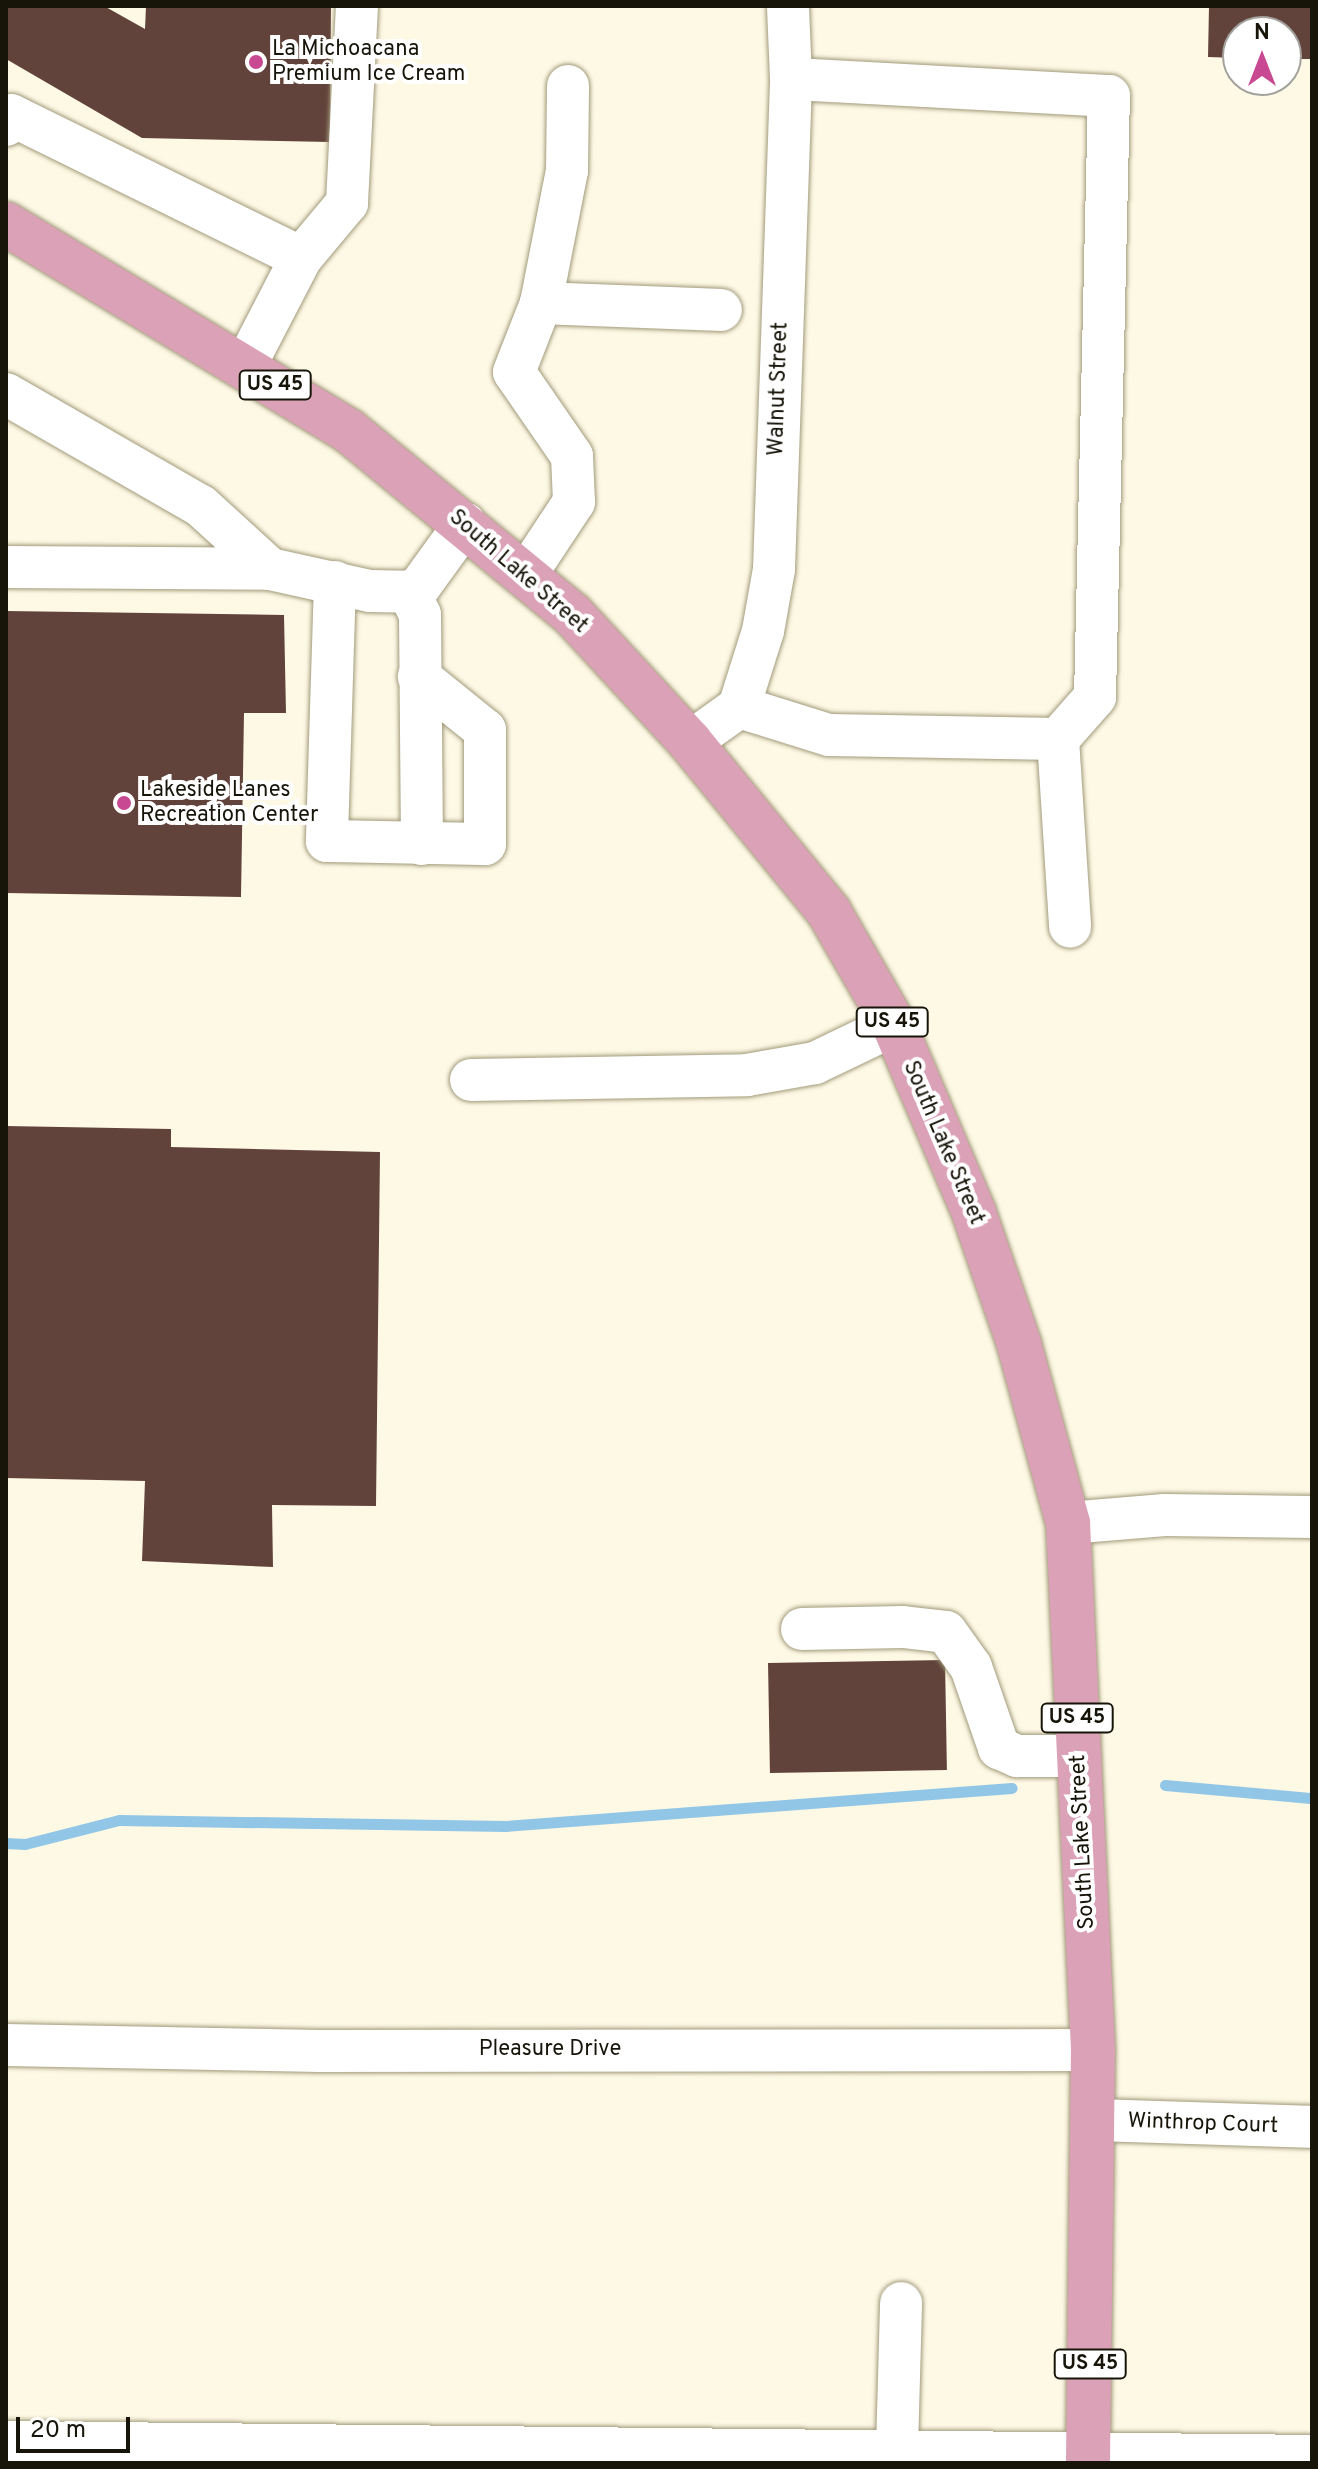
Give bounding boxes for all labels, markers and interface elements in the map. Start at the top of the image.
north arrow [1222,16,1302,96]
text: N [1254,20,1270,47]
place label: La Michoacana Premium Ice Cream [272,36,465,88]
marker: La Michoacana Premium Ice Cream [247,53,265,71]
street label: Walnut Street [763,322,795,456]
road number: US 45 [237,369,313,401]
street label: South Lake Street [443,505,593,639]
place label: Lakeside Lanes Recreation Center [140,777,319,828]
marker: Lakeside Lanes Recreation Center [115,794,133,812]
road number: US 45 [854,1006,930,1038]
street label: South Lake Street [897,1057,989,1229]
road number: US 45 [1039,1702,1115,1734]
street label: South Lake Street [1065,1754,1101,1930]
street label: Pleasure Drive [479,2037,621,2063]
street label: Winthrop Court [1127,2108,1279,2140]
road number: US 45 [1052,2348,1128,2380]
scale bar [20,2401,134,2451]
text: 20 m [30,2416,86,2446]

